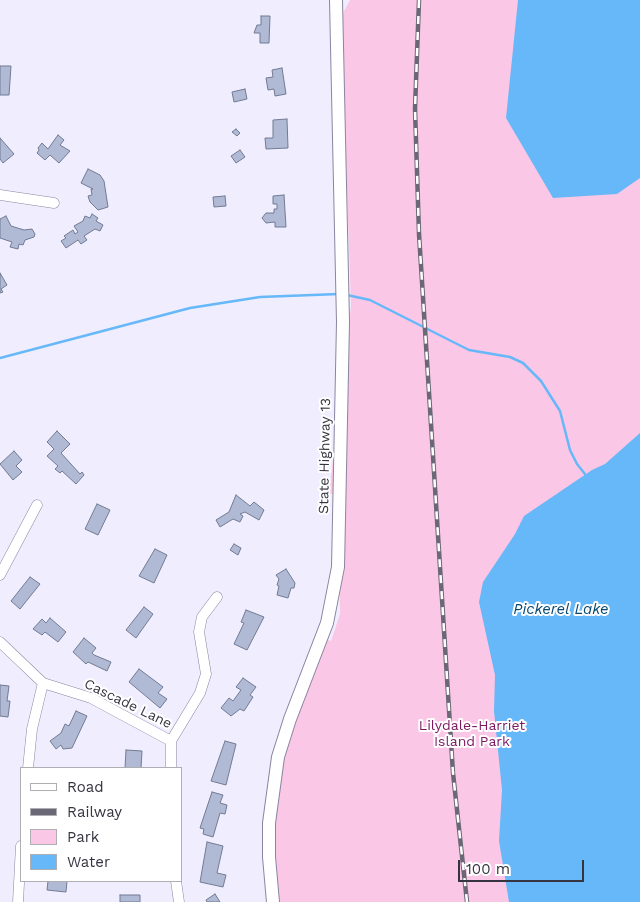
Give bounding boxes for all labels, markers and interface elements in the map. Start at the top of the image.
street label: State Highway 13 [316,398,334,514]
water label: Pickerel Lake [513,601,609,619]
street label: Cascade Lane [81,676,175,732]
park label: Lilydale-Harriet Island Park [419,718,525,750]
legend [20,767,182,882]
text: Road [67,778,104,796]
text: Railway [67,803,122,821]
text: Park [67,828,99,846]
scale bar [460,850,586,882]
text: Water [67,853,110,871]
text: 100 m [466,860,510,878]

